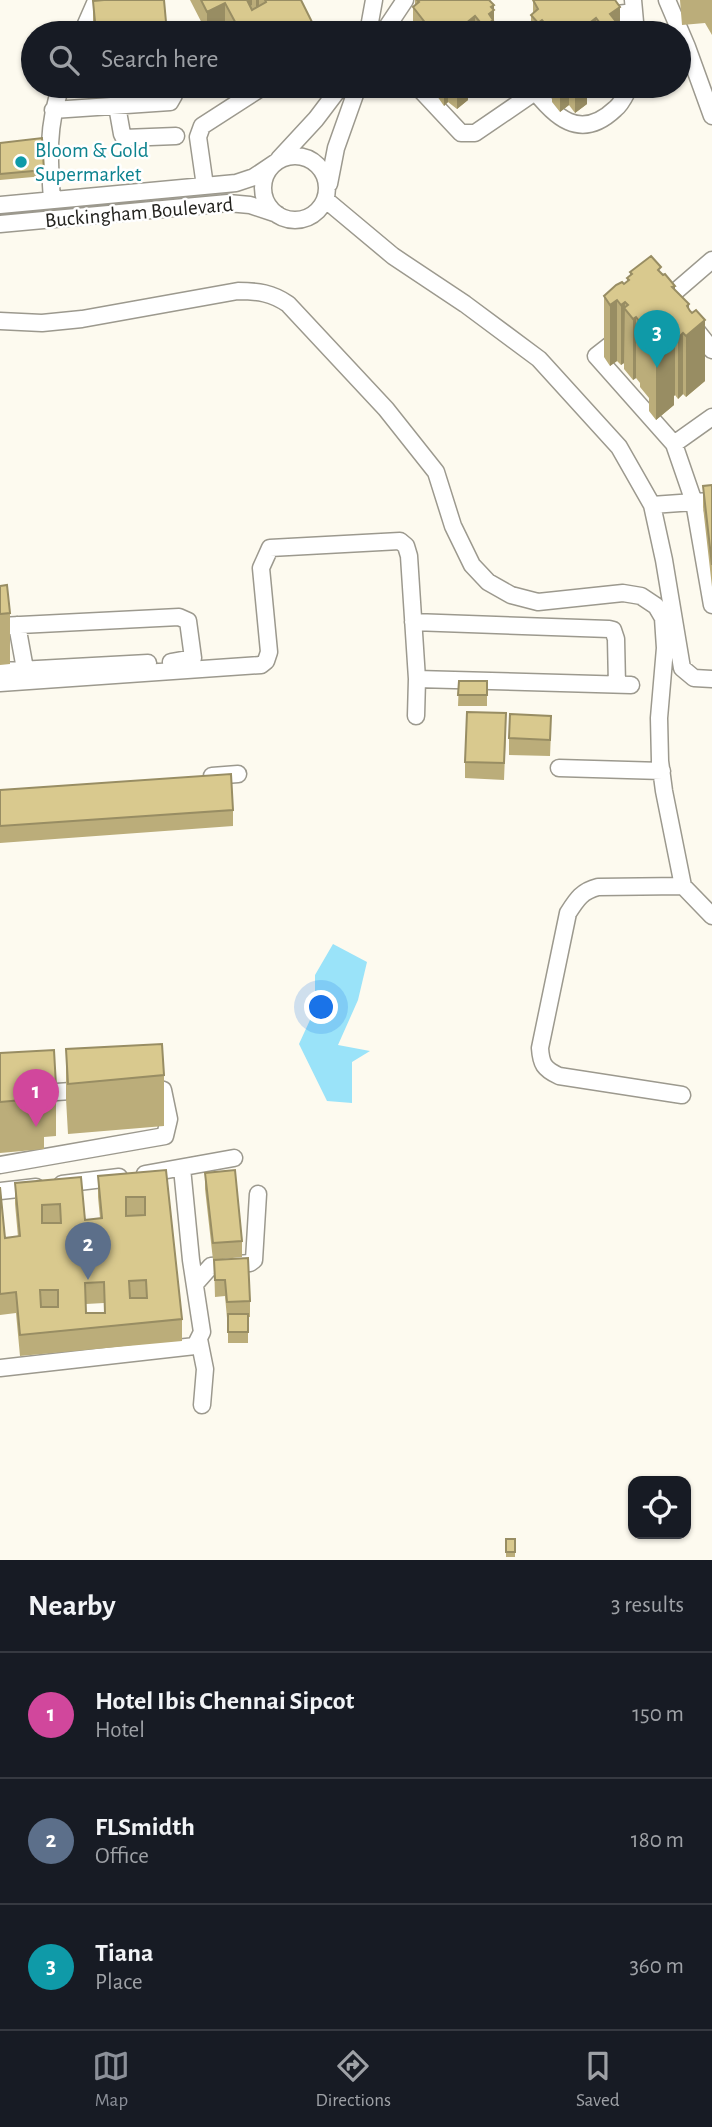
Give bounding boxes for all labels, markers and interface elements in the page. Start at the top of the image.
search box [21,21,691,98]
icon: search [45,41,83,79]
text: Search here [101,46,219,72]
place label: Bloom & Gold Supermarket [35,140,149,185]
marker: Bloom & Gold Supermarket [13,154,29,170]
street label: Buckingham Boulevard [44,194,234,231]
pin: 3 [634,310,680,368]
your location [304,990,338,1024]
pin: 1 [13,1069,59,1127]
pin: 2 [65,1222,111,1280]
map controls [628,1476,691,1539]
button: locate [628,1476,691,1539]
text: Nearby [28,1591,116,1621]
text: 3 results [611,1594,684,1617]
text: Hotel Ibis Chennai Sipcot [95,1688,354,1714]
text: 1 [47,1703,55,1726]
text: 150 m [632,1703,684,1726]
text: Hotel [95,1719,145,1742]
text: FLSmidth [95,1814,195,1840]
text: 2 [46,1829,56,1852]
text: 180 m [631,1829,684,1852]
text: Office [95,1845,149,1868]
text: Tiana [95,1940,153,1966]
text: 3 [46,1955,56,1978]
text: 360 m [629,1955,684,1978]
text: Place [95,1971,143,1994]
tab: Map [92,2047,130,2112]
tab: Directions [315,2047,391,2112]
tab: Saved [576,2047,620,2112]

